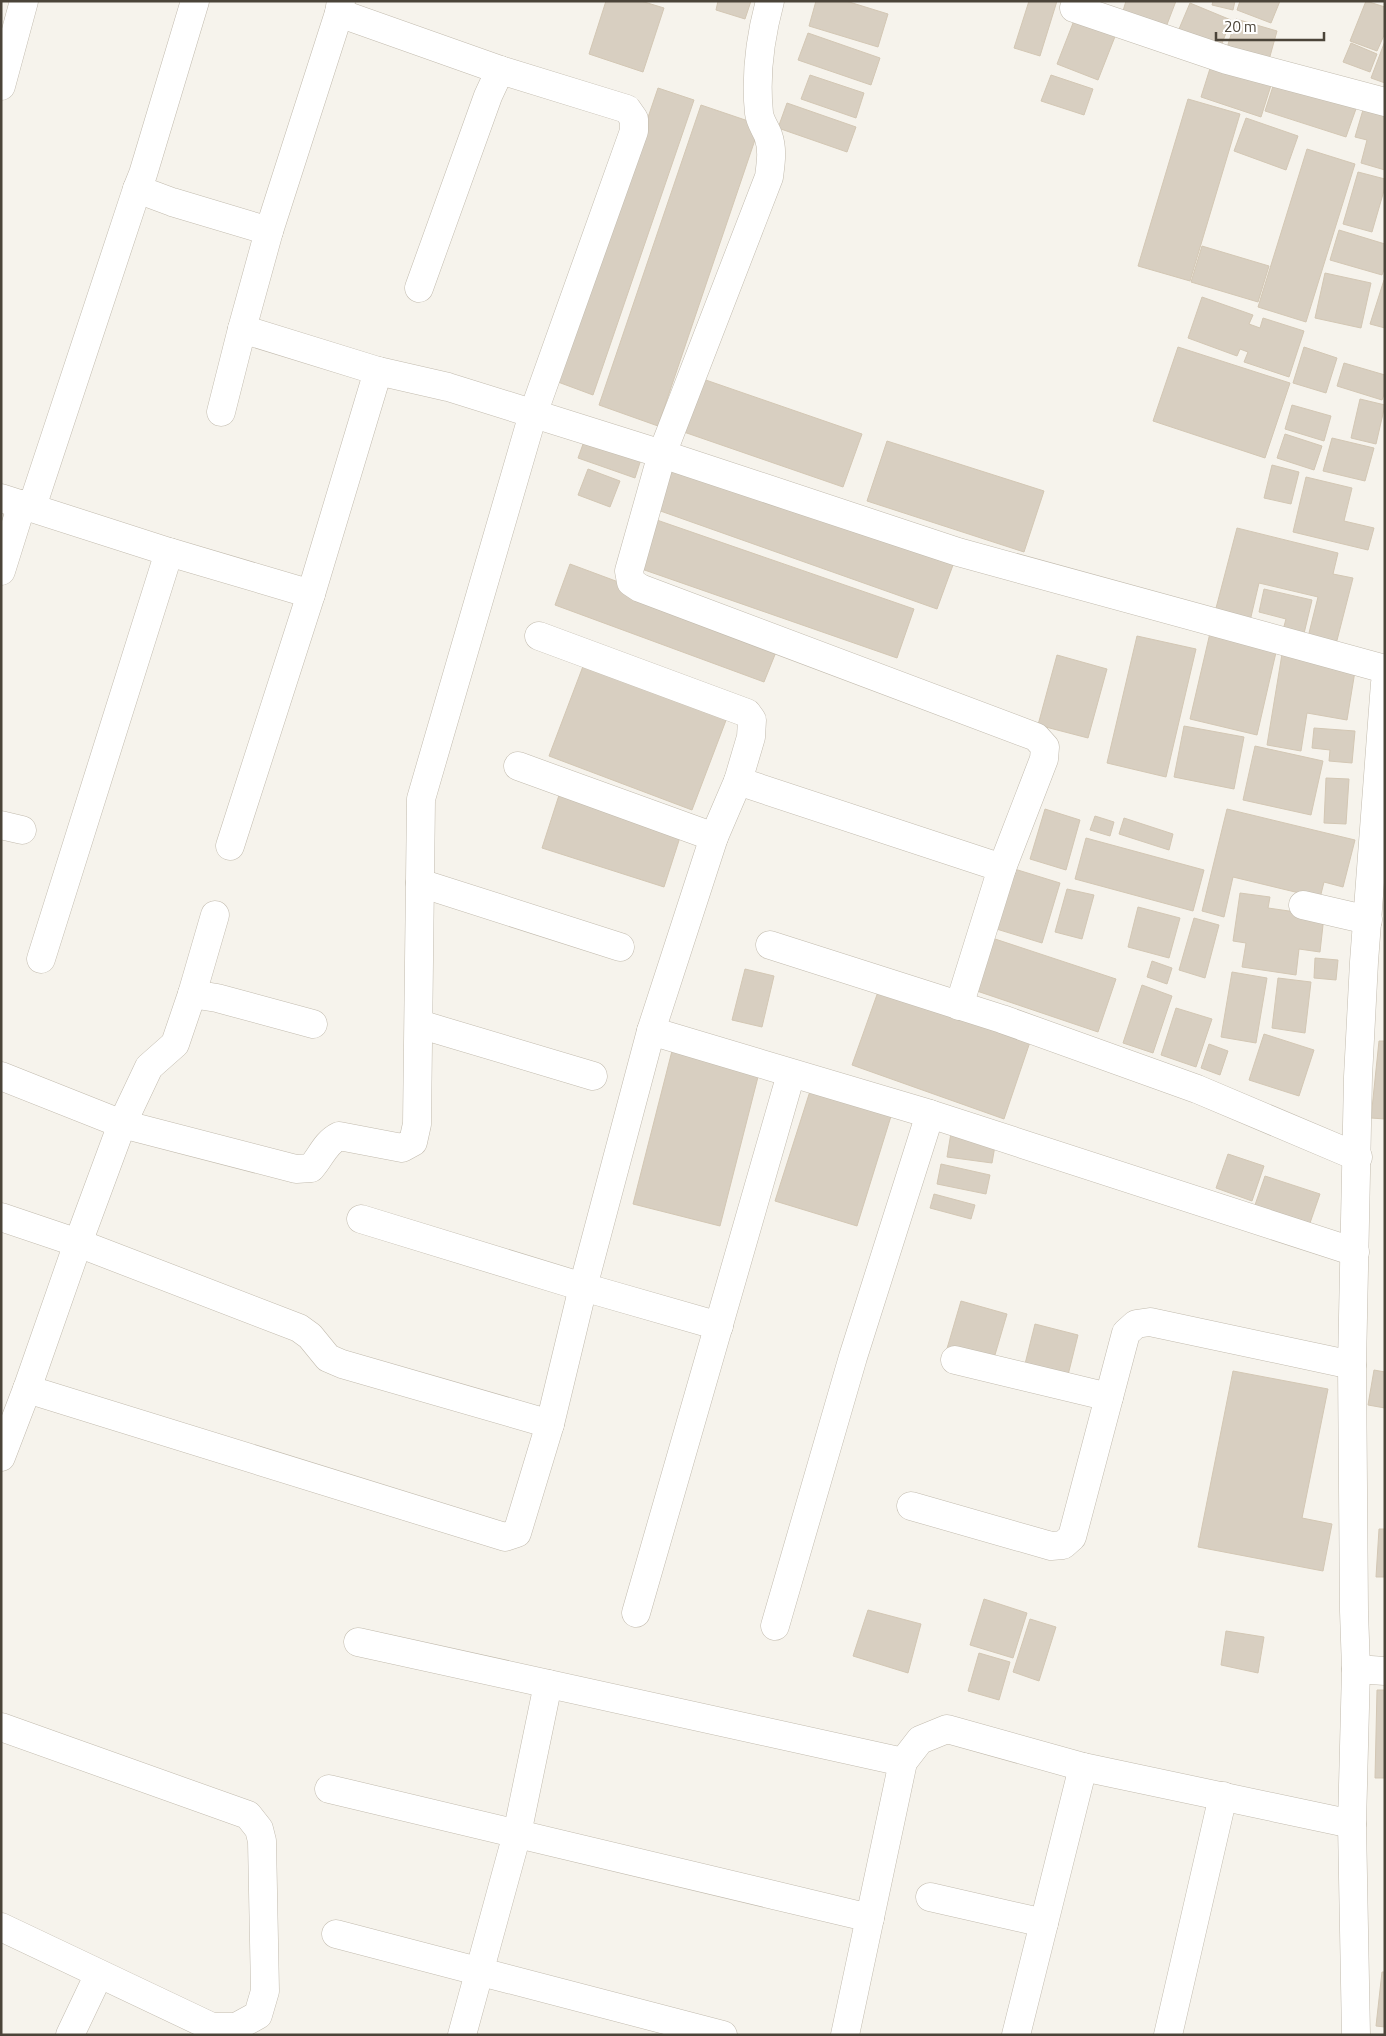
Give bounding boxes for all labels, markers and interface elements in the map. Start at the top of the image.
scale bar [1216,10,1324,42]
text: 20 m [1224,15,1257,38]

